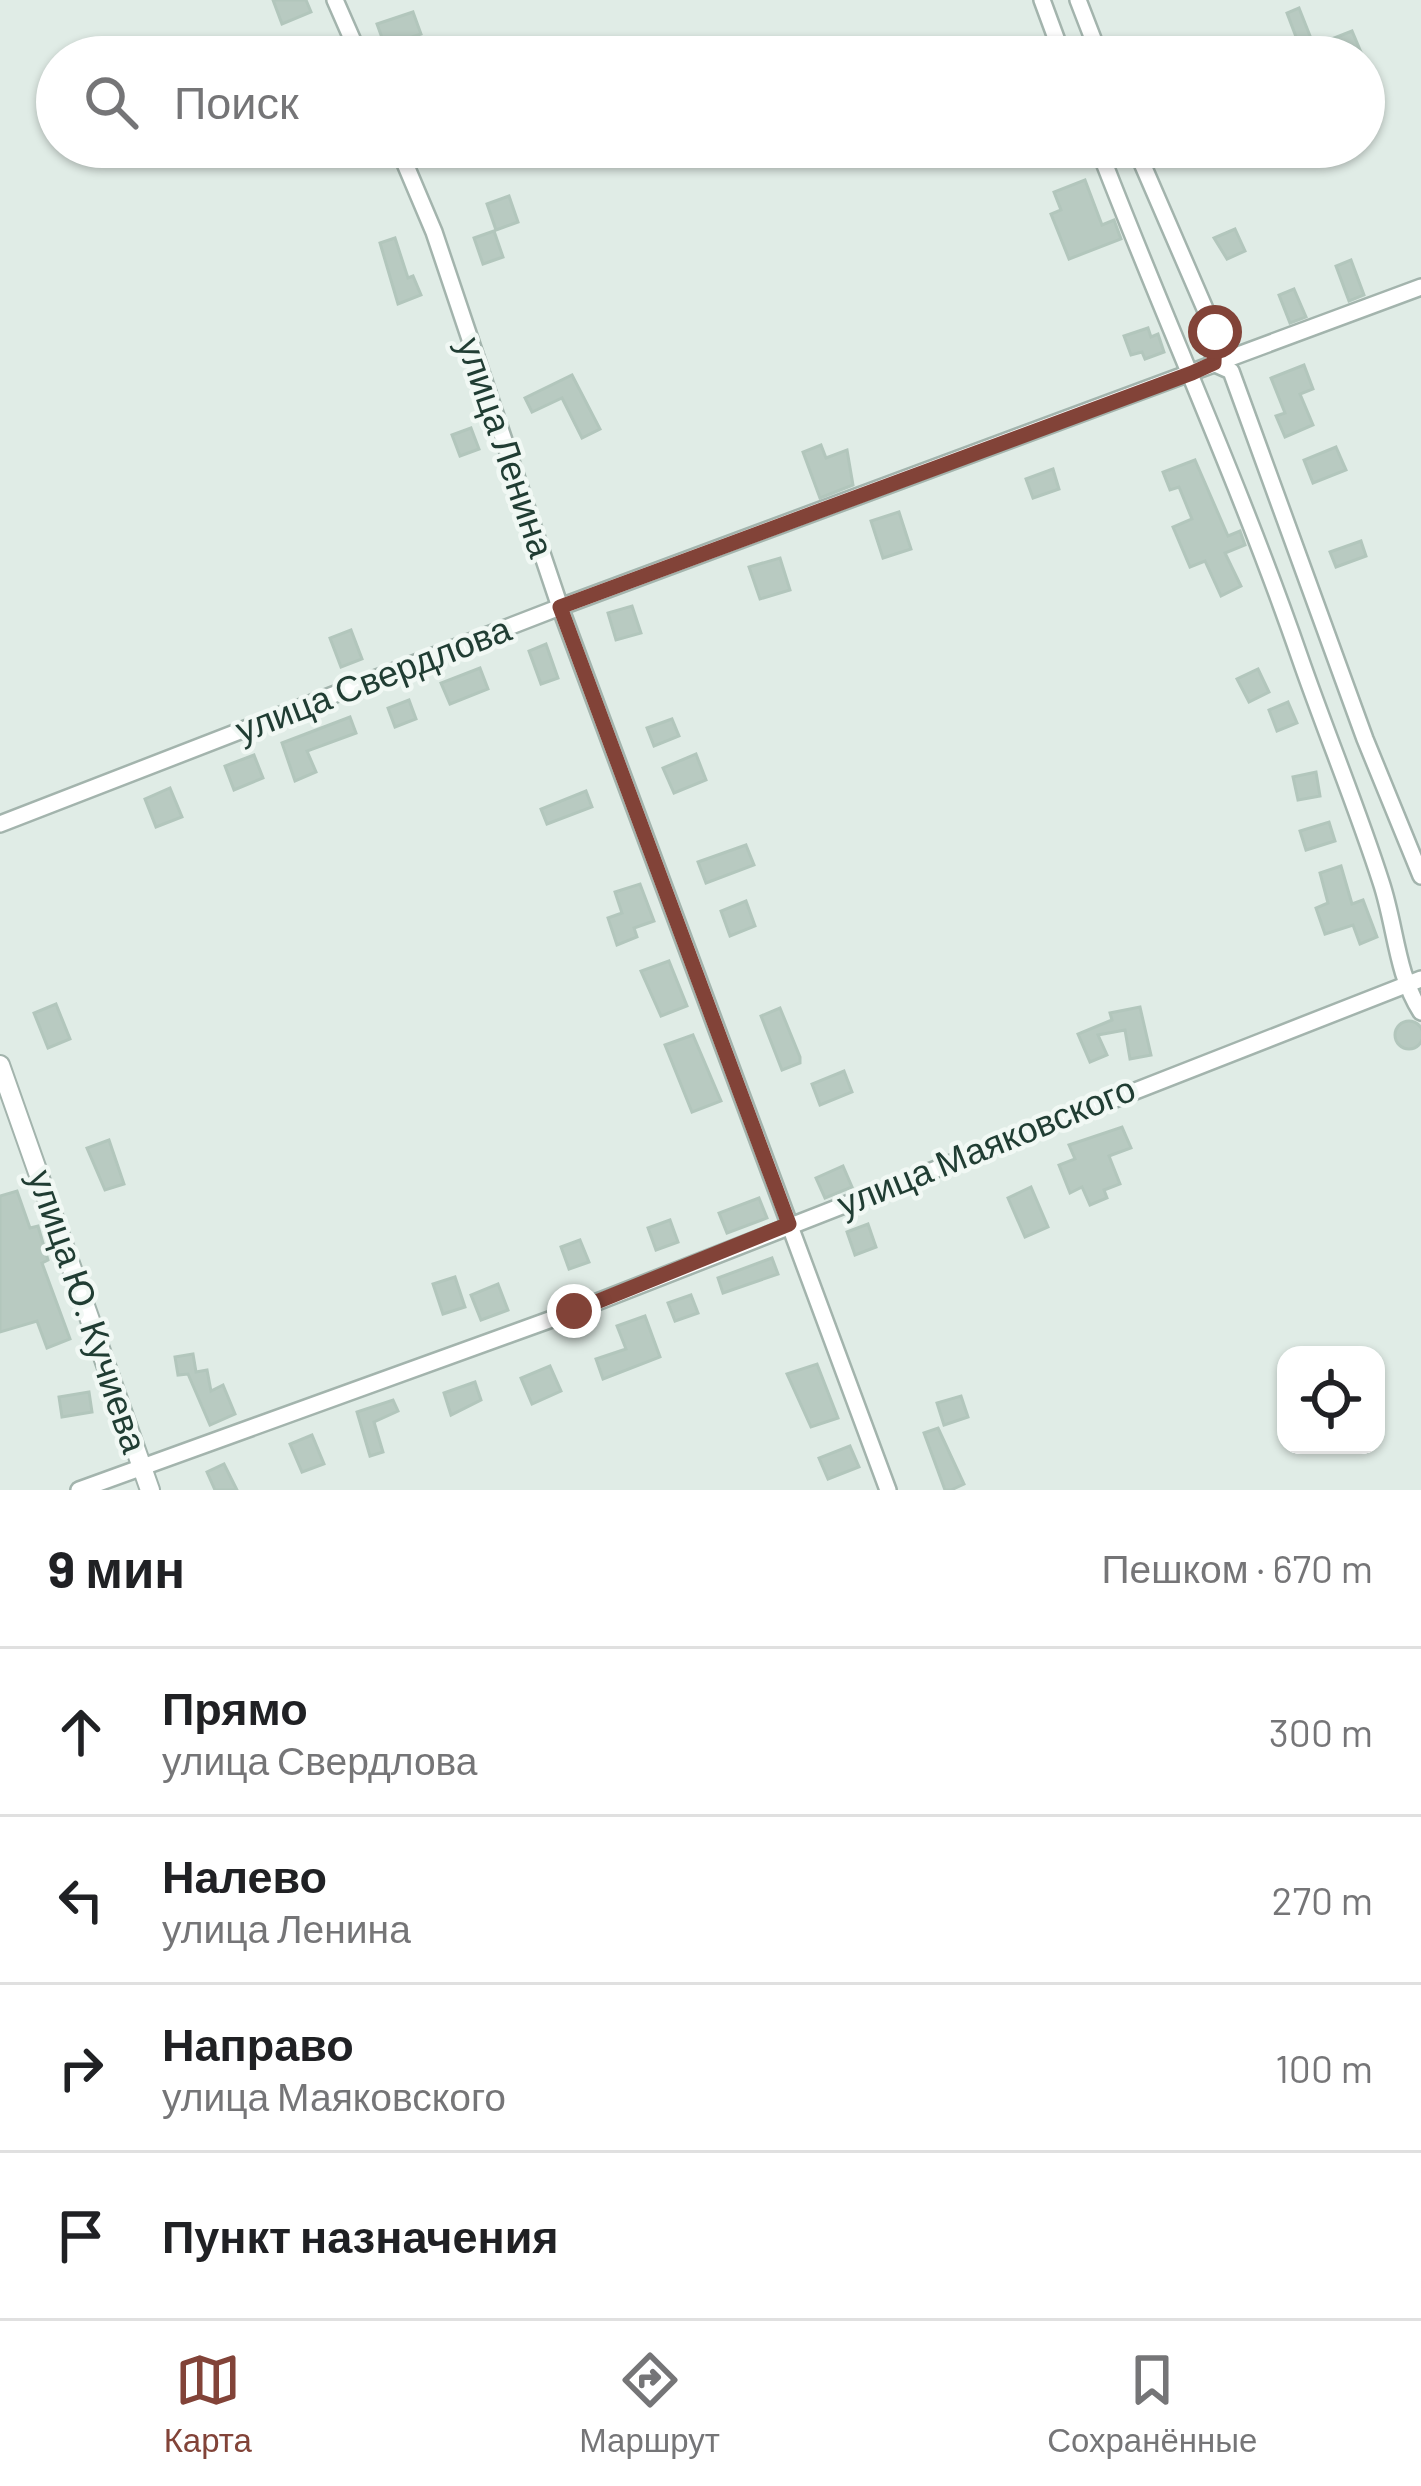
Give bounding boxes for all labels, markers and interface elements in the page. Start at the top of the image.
search box [36,36,1385,168]
icon: search [78,69,144,135]
text: Поиск [174,74,299,128]
route start [1188,305,1242,359]
street label: улица Ленина [449,331,565,563]
street label: улица Свердлова [229,605,517,751]
street label: улица Маяковского [830,1065,1141,1225]
street label: улица Ю. Кучиева [20,1163,158,1459]
route end [547,1284,601,1338]
map controls [1277,1346,1385,1454]
button: locate [1277,1346,1385,1454]
text: 9 мин [48,1537,185,1598]
text: Пешком · 670 m [1102,1544,1373,1591]
text: Прямо [162,1680,308,1734]
icon: ahead [48,1699,114,1765]
text: 300 m [1269,1708,1373,1755]
text: улица Свердлова [162,1736,478,1783]
text: Налево [162,1848,327,1902]
icon: left [48,1867,114,1933]
text: 270 m [1272,1876,1373,1923]
text: улица Ленина [162,1904,411,1951]
text: Направо [162,2016,354,2070]
icon: right [48,2035,114,2101]
text: 100 m [1275,2044,1373,2091]
text: улица Маяковского [162,2072,506,2119]
icon: arrive [48,2203,114,2269]
text: Пункт назначения [162,2208,559,2262]
tab: Карта [164,2347,252,2460]
tab: Маршрут [579,2347,720,2460]
tab: Сохранённые [1047,2347,1257,2460]

